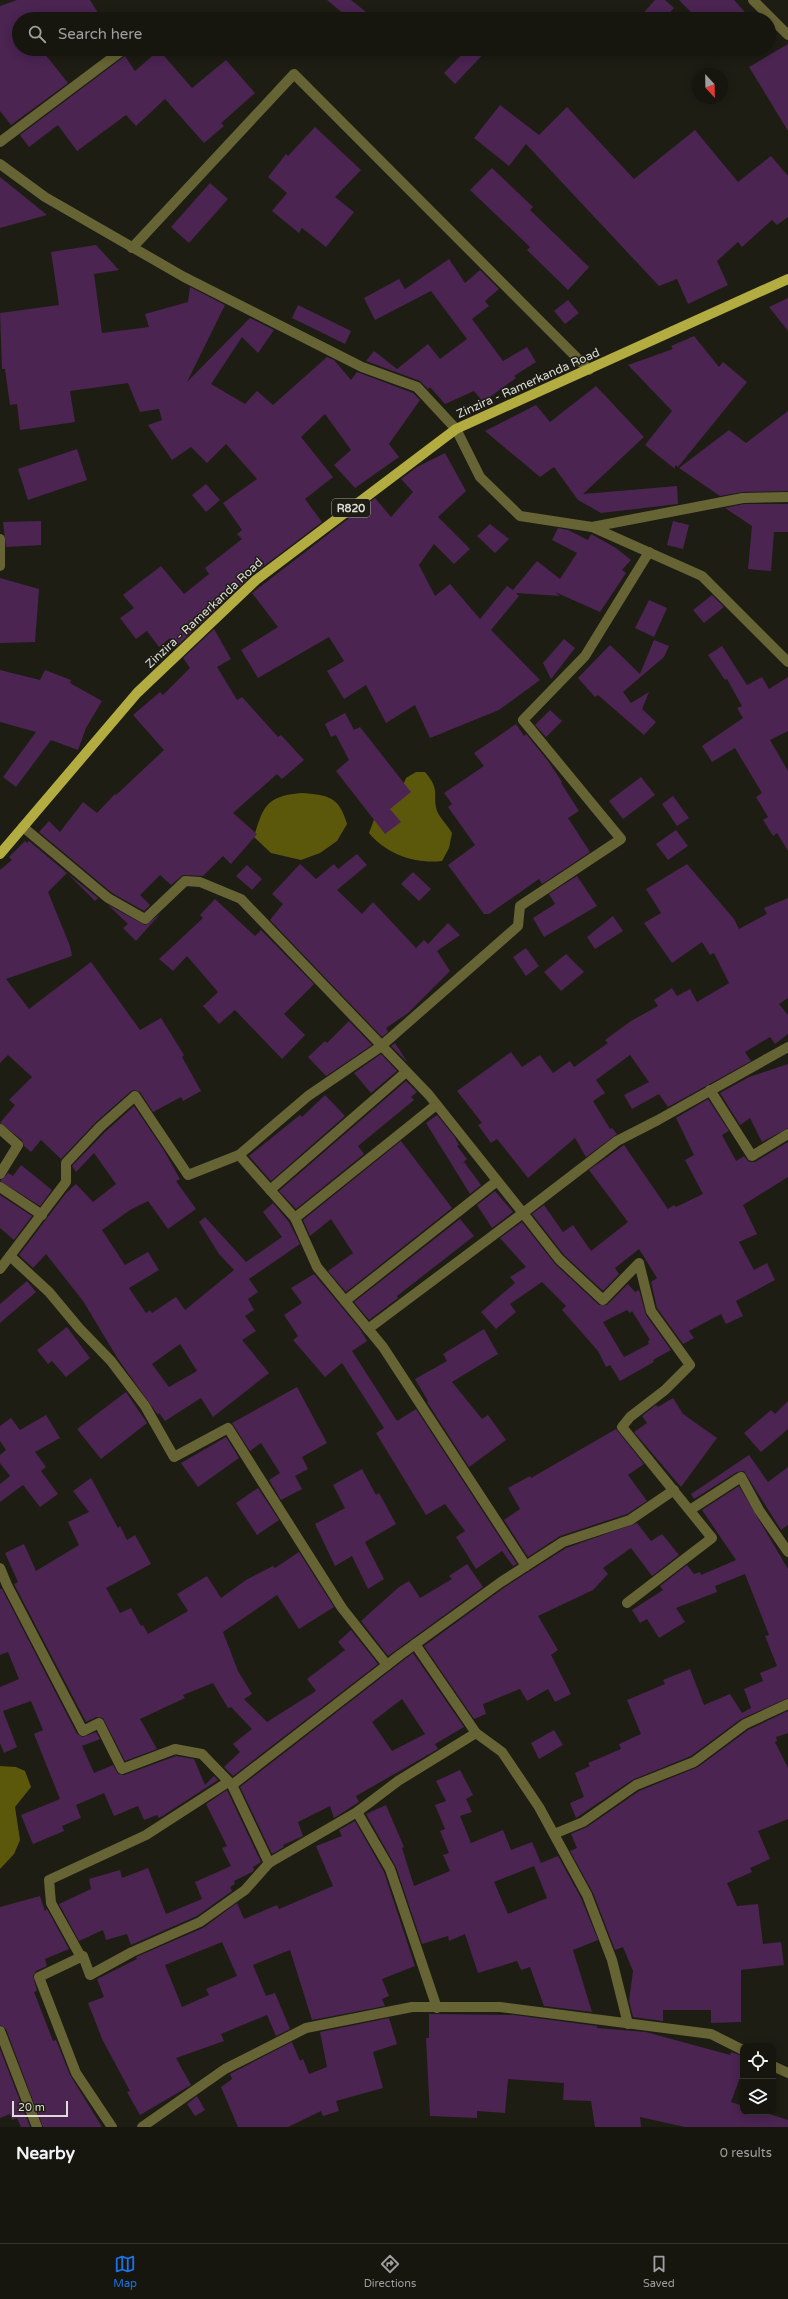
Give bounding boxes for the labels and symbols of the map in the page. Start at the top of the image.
north arrow [692,68,728,104]
street label: Zinzira - Ramerkanda Road [454,345,602,421]
road number: R820 [332,499,370,517]
street label: Zinzira - Ramerkanda Road [142,555,266,671]
scale bar [12,2099,68,2118]

